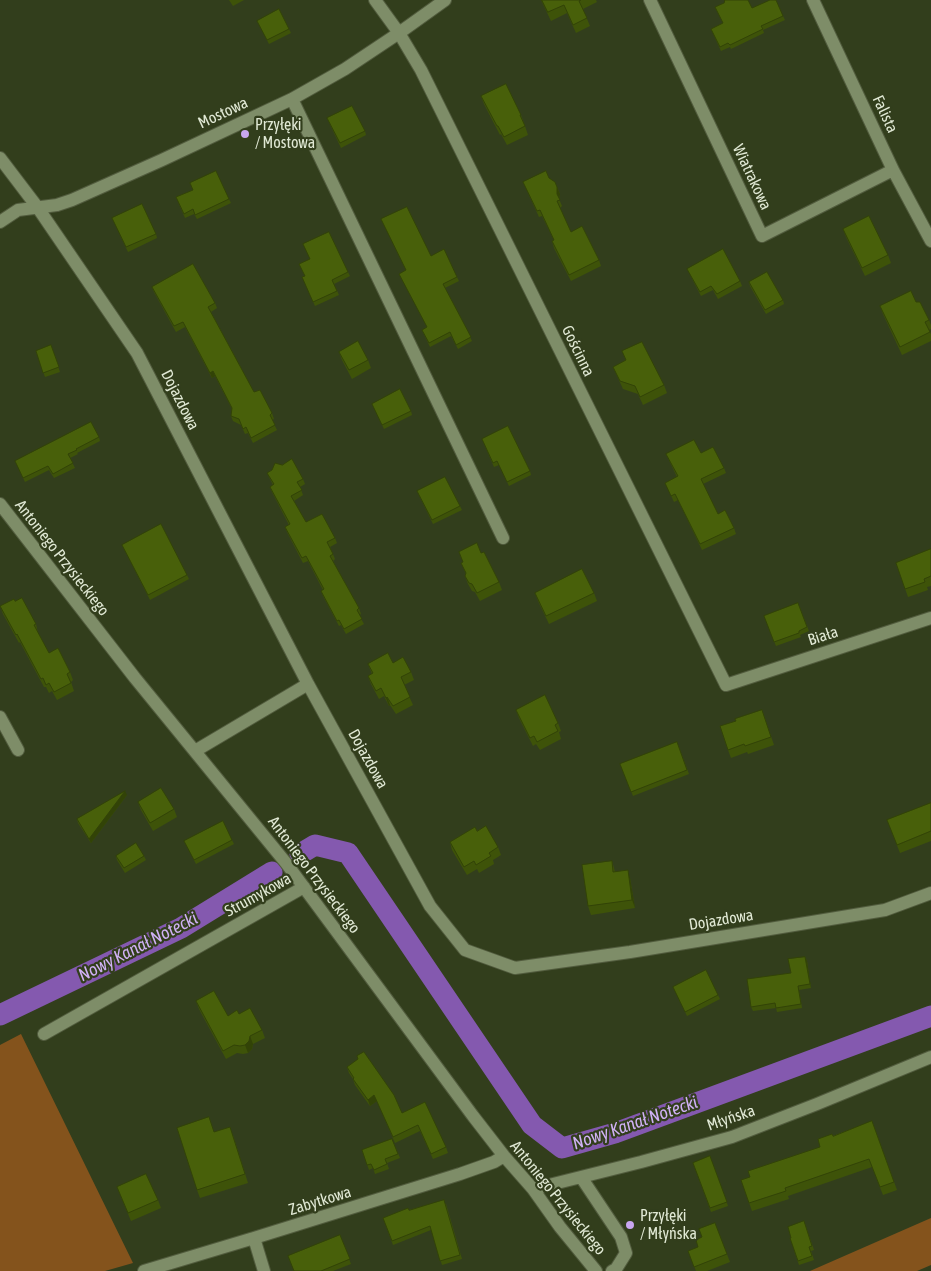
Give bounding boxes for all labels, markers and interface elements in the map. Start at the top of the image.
street label: Falista [868,92,902,136]
street label: Mostowa [195,93,251,133]
place label: Przyłęki / Mostowa [255,115,315,153]
marker: Przyłęki / Mostowa [239,128,251,140]
street label: Wiatrakowa [728,141,776,213]
street label: Gościnna [557,322,599,380]
street label: Dojazdowa [157,367,203,433]
street label: Antoniego Przysieckiego [11,496,113,620]
street label: Biała [806,622,840,650]
street label: Dojazdowa [344,726,392,792]
street label: Antoniego Przysieckiego [264,813,364,937]
street label: Strumykowa [222,869,294,921]
street label: Dojazdowa [687,905,755,935]
water label: Nowy Kanał Notecki [75,908,201,986]
water label: Nowy Kanał Notecki [570,1092,700,1154]
street label: Młyńska [705,1101,757,1135]
street label: Antoniego Przysieckiego [506,1137,610,1259]
street label: Zabytkowa [287,1182,353,1220]
place label: Przyłęki / Młyńska [640,1206,697,1244]
marker: Przyłęki / Młyńska [624,1219,636,1231]

